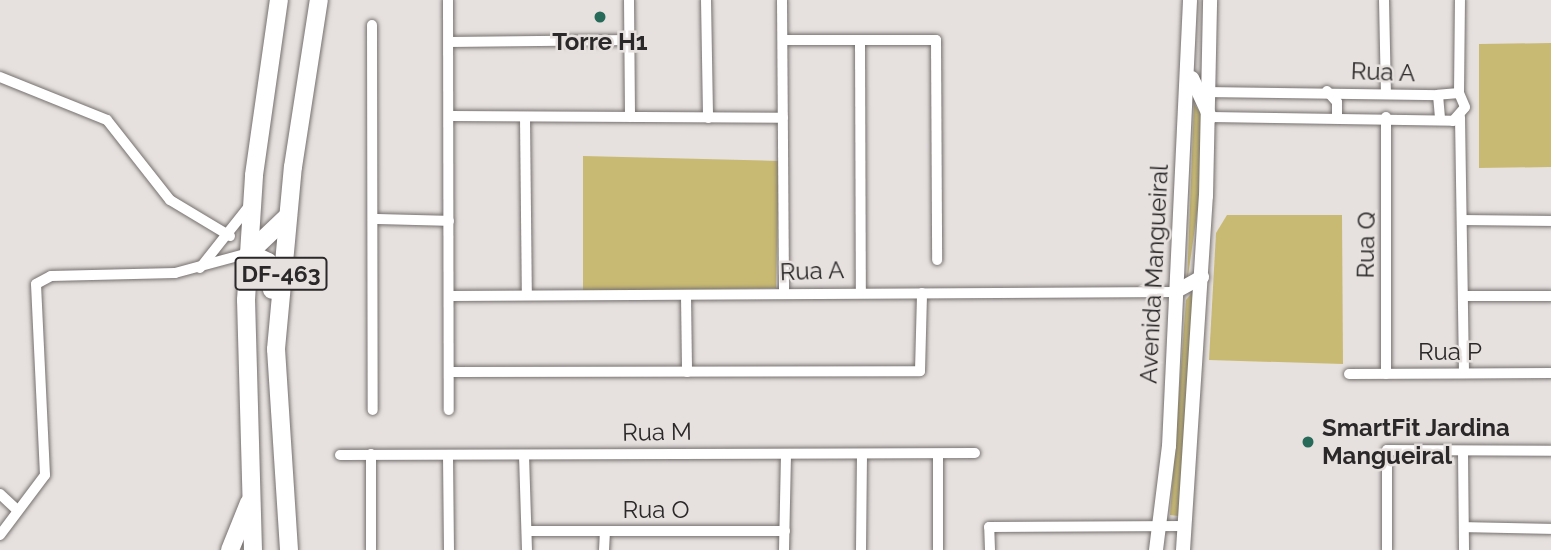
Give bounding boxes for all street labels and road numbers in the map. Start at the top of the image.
street label: Rua A [1350,56,1416,88]
street label: Avenida Mangueiral [1134,164,1174,384]
street label: Rua Q [1351,211,1381,279]
road number: DF-463 [234,255,328,294]
street label: Rua A [779,255,845,287]
street label: Rua P [1418,338,1482,366]
street label: Rua M [622,417,692,447]
street label: Rua O [623,496,689,524]

